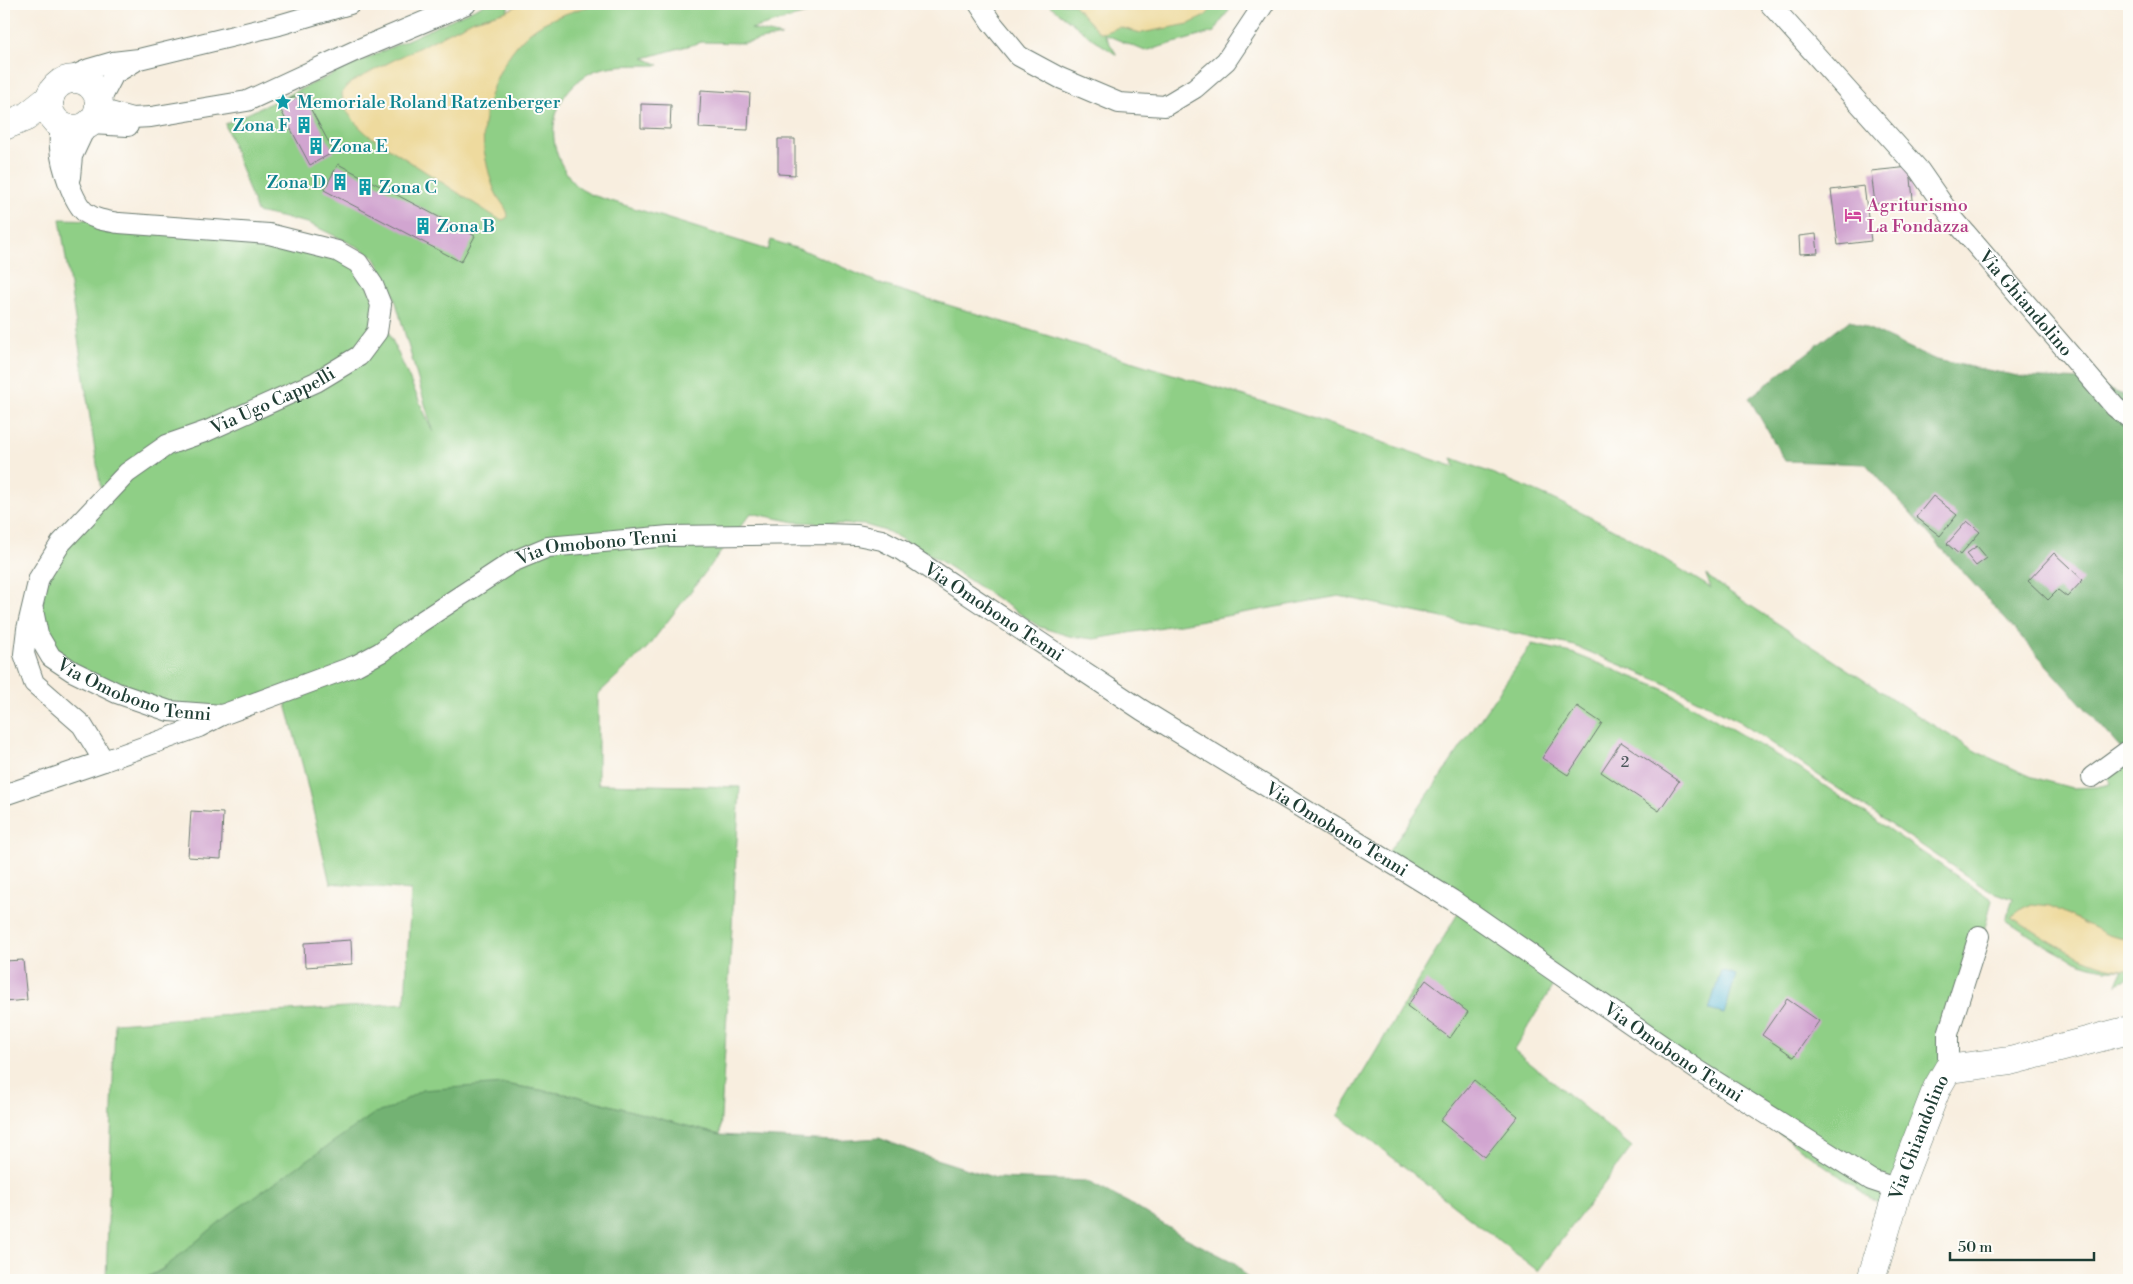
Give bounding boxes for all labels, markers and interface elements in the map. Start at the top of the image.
place label: Memoriale Roland Ratzenberger [297,91,561,114]
place icon: Memoriale Roland Ratzenberger [273,92,293,112]
place label: Zona F [233,114,290,137]
building icon: Zona F [294,115,314,135]
place label: Zona E [330,135,388,158]
building icon: Zona E [306,136,326,156]
place label: Zona D [267,171,326,194]
building icon: Zona D [330,172,350,192]
place label: Zona C [379,176,437,199]
building icon: Zona C [355,177,375,197]
place label: Agriturismo La Fondazza [1866,194,1970,238]
hotel icon: Agriturismo La Fondazza [1843,205,1863,225]
place label: Zona B [437,215,495,238]
building icon: Zona B [413,216,433,236]
street label: Via Ghiandolino [1973,244,2078,361]
street label: Via Ugo Cappelli [206,362,339,440]
street label: Via Omobono Tenni [512,524,677,571]
street label: Via Omobono Tenni [919,557,1068,666]
street label: Via Omobono Tenni [52,652,212,726]
house number: 2 [1621,753,1629,772]
street label: Via Omobono Tenni [1260,776,1412,882]
street label: Via Omobono Tenni [1599,997,1747,1107]
street label: Via Ghiandolino [1884,1070,1954,1203]
scale bar [1950,1229,2094,1261]
text: 50 m [1958,1238,1992,1257]

